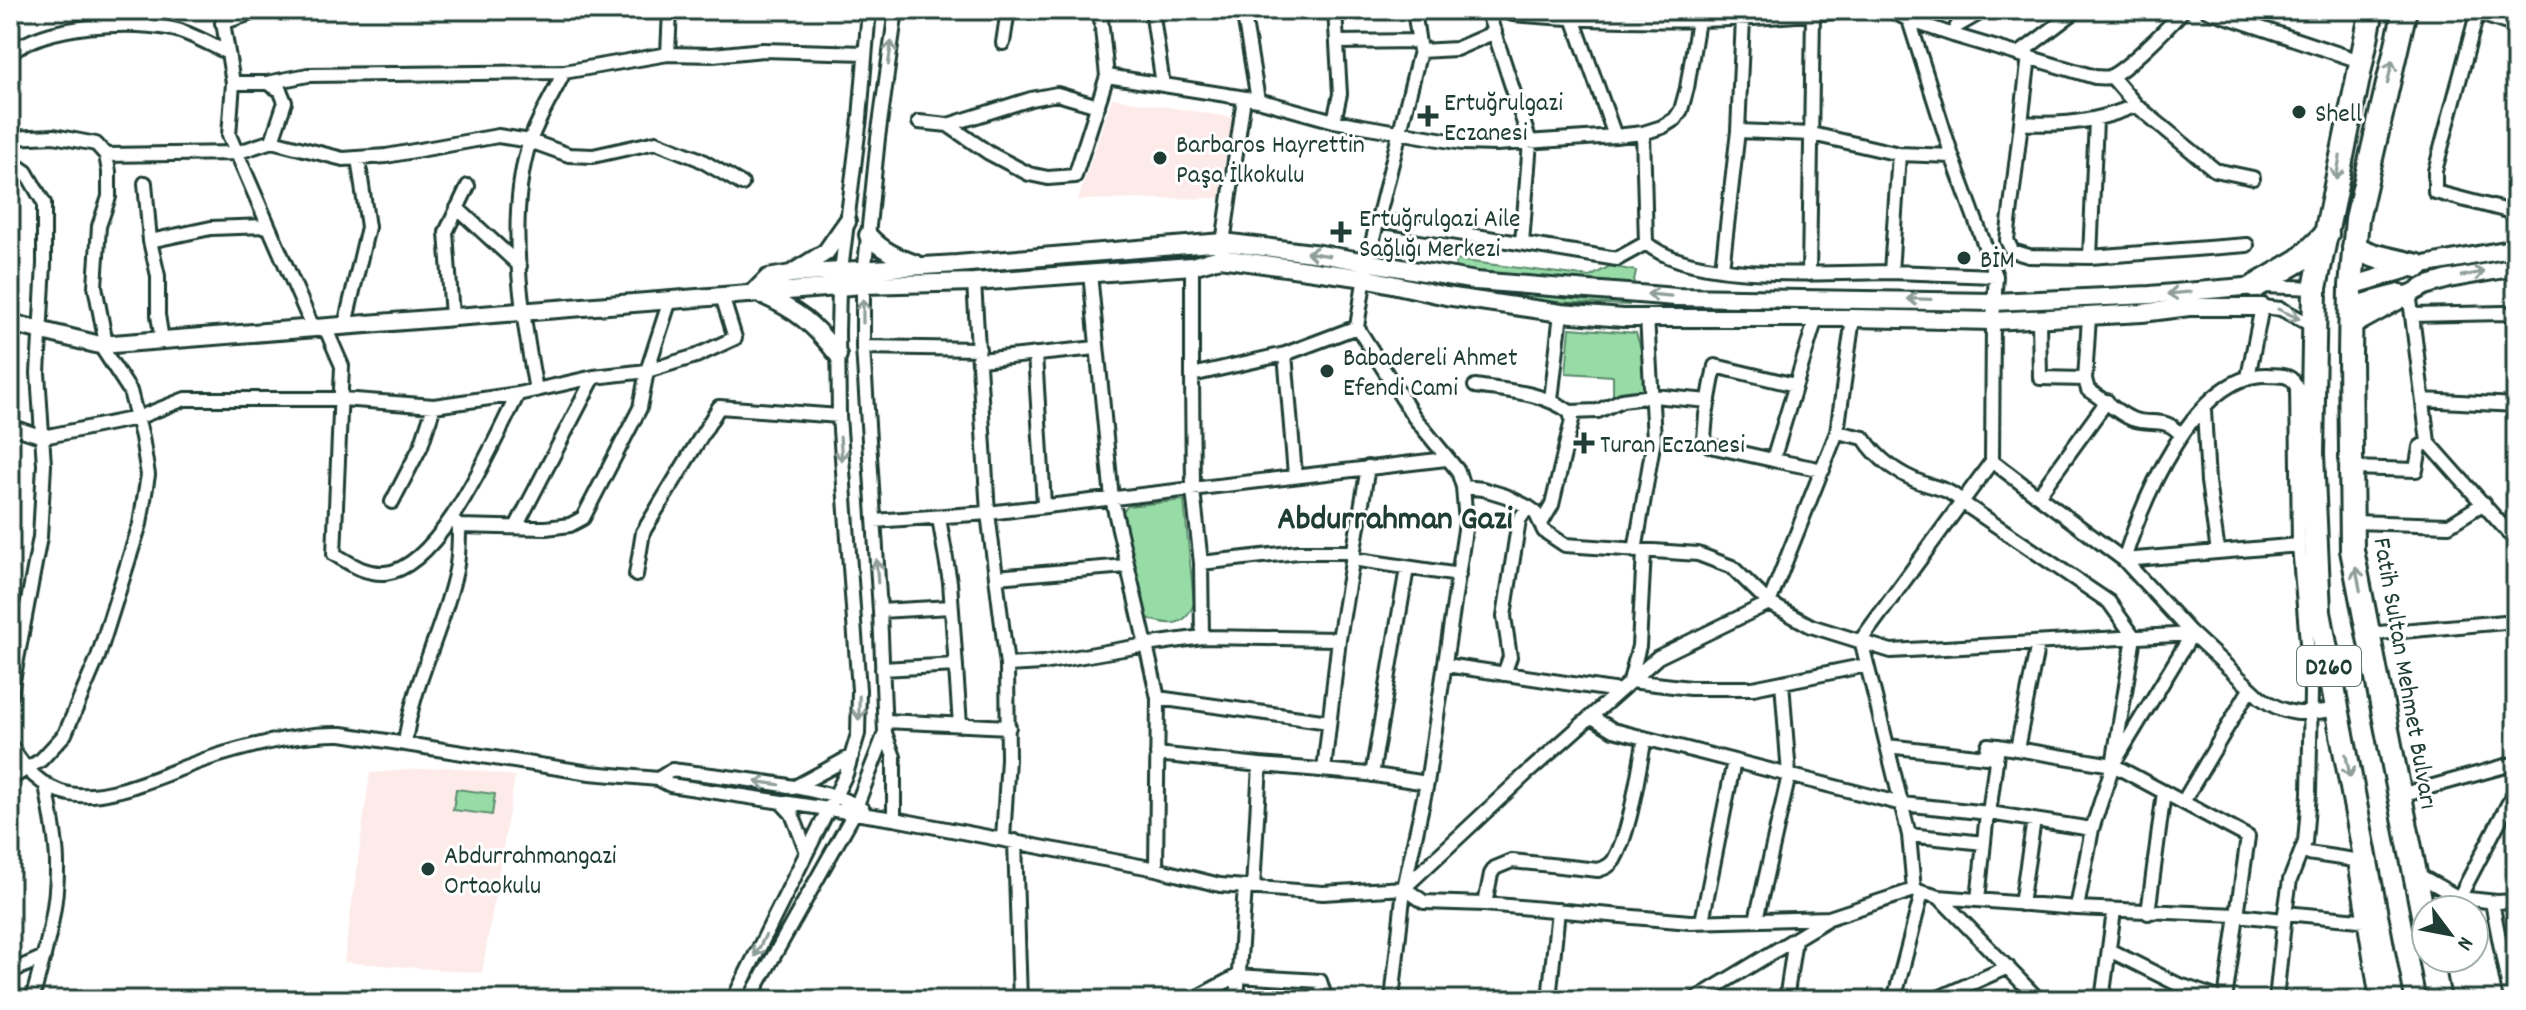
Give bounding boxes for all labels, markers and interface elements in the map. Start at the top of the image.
one-way arrow [883,41,898,66]
one-way arrow [2383,60,2398,85]
place label: Ertuğrulgazi Eczanesi [1444,86,1563,153]
place label: Shell [2315,97,2362,134]
marker: Shell [2290,103,2308,121]
marker: Ertuğrulgazi Eczanesi [1419,107,1437,125]
place label: Barbaros Hayrettin Paşa İlkokulu [1176,128,1365,195]
marker: Barbaros Hayrettin Paşa İlkokulu [1151,149,1169,167]
one-way arrow [2330,155,2345,181]
place label: Ertuğrulgazi Aile Sağlığı Merkezi [1359,202,1520,269]
marker: Ertuğrulgazi Aile Sağlığı Merkezi [1330,221,1352,243]
place label: BİM [1980,243,2015,280]
one-way arrow [1306,246,1331,261]
marker: BİM [1955,249,1973,267]
one-way arrow [2460,266,2485,281]
one-way arrow [2166,286,2193,301]
one-way arrow [1646,287,1673,302]
one-way arrow [1906,292,1933,307]
one-way arrow [855,298,871,325]
one-way arrow [2277,307,2301,322]
place label: Babadereli Ahmet Efendi Cami [1343,341,1518,408]
marker: Babadereli Ahmet Efendi Cami [1318,362,1336,380]
place label: Turan Eczanesi [1600,428,1745,465]
marker: Turan Eczanesi [1575,434,1593,452]
one-way arrow [834,435,849,462]
district label: Abdurrahman Gazi [1277,497,1514,546]
street label: Fatih Sultan Mehmet Bulvarı [2361,535,2446,812]
one-way arrow [869,558,884,585]
one-way arrow [2350,567,2365,592]
road number: D260 [2297,646,2361,686]
one-way arrow [851,694,866,721]
one-way arrow [2342,752,2357,778]
one-way arrow [754,776,781,791]
place label: Abdurrahmangazi Ortaokulu [444,839,617,906]
marker: Abdurrahmangazi Ortaokulu [419,860,437,878]
north arrow [2410,894,2490,974]
text: N [2448,930,2480,956]
one-way arrow [751,934,767,958]

